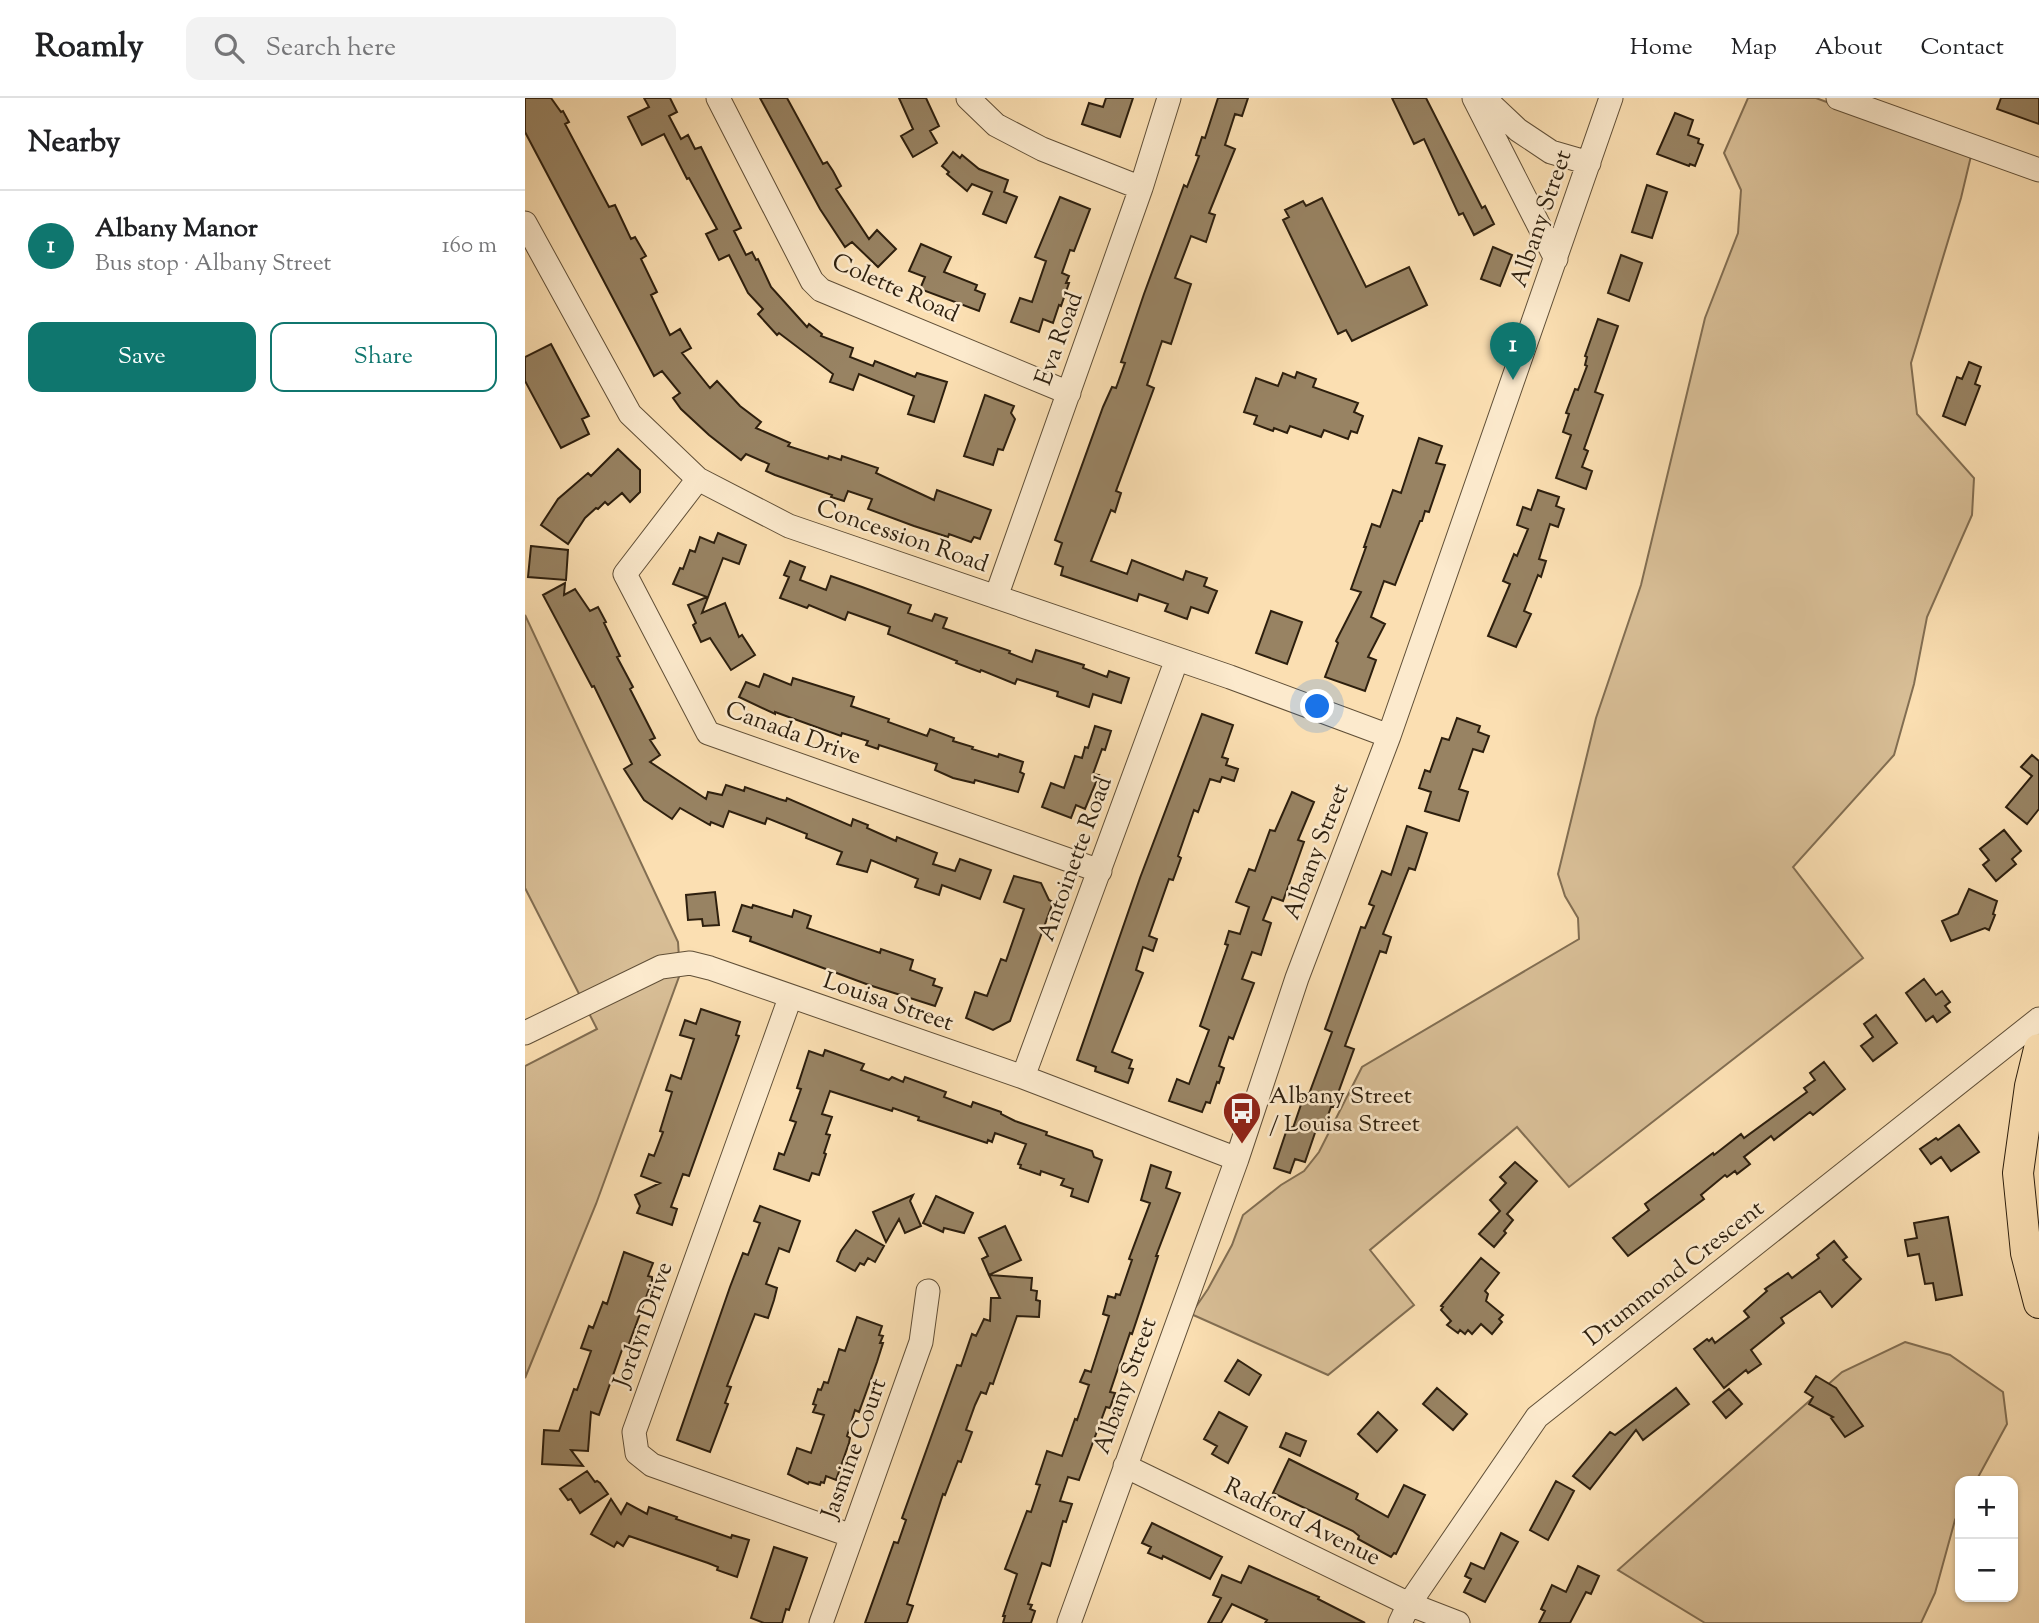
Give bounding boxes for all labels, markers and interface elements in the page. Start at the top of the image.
search box [186,17,676,80]
text: Roamly [35,24,144,72]
icon: search [210,29,248,67]
text: Search here [266,30,396,67]
text: Home [1630,31,1693,65]
text: Map [1731,31,1777,65]
text: About [1815,31,1882,65]
text: Contact [1920,31,2004,65]
text: Nearby [28,122,120,165]
street label: Albany Street [1503,146,1581,292]
text: Albany Manor [95,211,258,248]
text: 1 [47,230,55,263]
text: 160 m [442,230,497,263]
street label: Colette Road [826,246,964,332]
text: Bus stop · Albany Street [95,248,331,281]
street label: Eva Road [1027,287,1093,390]
button: Save [28,322,256,392]
button: Share [270,322,497,392]
pin: 1 [1490,322,1536,380]
street label: Concession Road [812,492,993,582]
your location [1300,689,1334,723]
street label: Canada Drive [720,694,866,774]
street label: Antoinette Road [1030,771,1122,946]
street label: Albany Street [1275,779,1359,925]
street label: Louisa Street [818,965,958,1041]
place label: Albany Street / Louisa Street [1269,1080,1420,1142]
bus stop icon: Albany Street / Louisa Street [1221,1090,1263,1145]
street label: Drummond Crescent [1578,1193,1772,1355]
street label: Jordyn Drive [605,1257,682,1394]
street label: Albany Street [1086,1313,1166,1459]
street label: Jasmine Court [813,1374,896,1526]
street label: Radford Avenue [1218,1470,1386,1576]
map controls [1955,1476,2018,1602]
button: + [1955,1476,2018,1539]
button: − [1955,1539,2018,1602]

